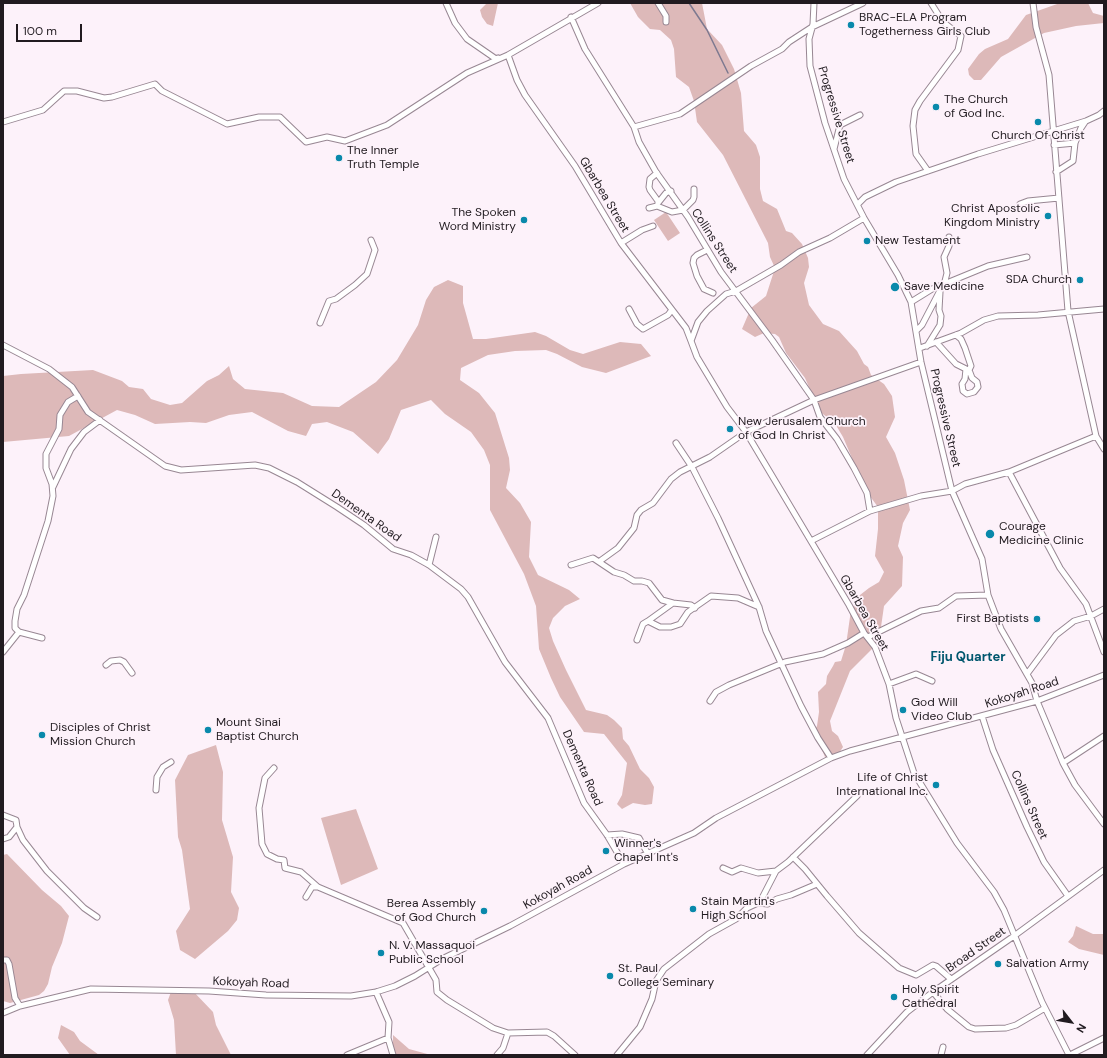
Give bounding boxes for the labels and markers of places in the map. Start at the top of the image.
place label: BRAC-ELA Program Togetherness Girls Club [859,11,990,39]
marker: BRAC-ELA Program Togetherness Girls Club [846,20,856,30]
place label: The Church of God Inc. [944,93,1008,121]
marker: The Church of God Inc. [931,102,941,112]
marker: Church Of Christ [1033,117,1043,127]
place label: Church Of Christ [991,129,1085,143]
place label: The Inner Truth Temple [347,144,419,172]
marker: The Inner Truth Temple [334,153,344,163]
place label: Christ Apostolic Kingdom Ministry [944,202,1040,230]
place label: The Spoken Word Ministry [439,206,516,234]
marker: Christ Apostolic Kingdom Ministry [1043,211,1053,221]
marker: The Spoken Word Ministry [519,215,529,225]
place label: New Testament [875,234,961,248]
marker: New Testament [862,236,872,246]
place label: SDA Church [1006,273,1072,287]
marker: SDA Church [1075,275,1085,285]
place label: Save Medicine [904,280,984,294]
marker: Save Medicine [889,281,901,293]
place label: New Jerusalem Church of God In Christ [738,415,866,443]
marker: New Jerusalem Church of God In Christ [725,424,735,434]
place label: Courage Medicine Clinic [999,520,1084,548]
marker: Courage Medicine Clinic [984,528,996,540]
place label: First Baptists [956,612,1029,626]
marker: First Baptists [1032,614,1042,624]
place label: God Will Video Club [911,696,972,724]
marker: God Will Video Club [898,705,908,715]
place label: Mount Sinai Baptist Church [216,716,299,744]
place label: Disciples of Christ Mission Church [50,721,151,749]
marker: Mount Sinai Baptist Church [203,725,213,735]
marker: Disciples of Christ Mission Church [37,730,47,740]
place label: Life of Christ International Inc. [836,771,928,799]
marker: Life of Christ International Inc. [931,780,941,790]
place label: Winner's Chapel Int's [614,837,679,865]
marker: Winner's Chapel Int's [601,846,611,856]
place label: Stain Martin's High School [701,895,775,923]
place label: Berea Assembly of God Church [387,897,476,925]
marker: Stain Martin's High School [688,904,698,914]
marker: Berea Assembly of God Church [479,906,489,916]
place label: N. V. Massaquoi Public School [389,939,475,967]
marker: N. V. Massaquoi Public School [376,948,386,958]
place label: Salvation Army [1006,957,1089,971]
marker: Salvation Army [993,959,1003,969]
place label: St. Paul College Seminary [618,962,714,990]
marker: St. Paul College Seminary [605,971,615,981]
place label: Holy Spirit Cathedral [902,983,959,1011]
marker: Holy Spirit Cathedral [889,992,899,1002]

